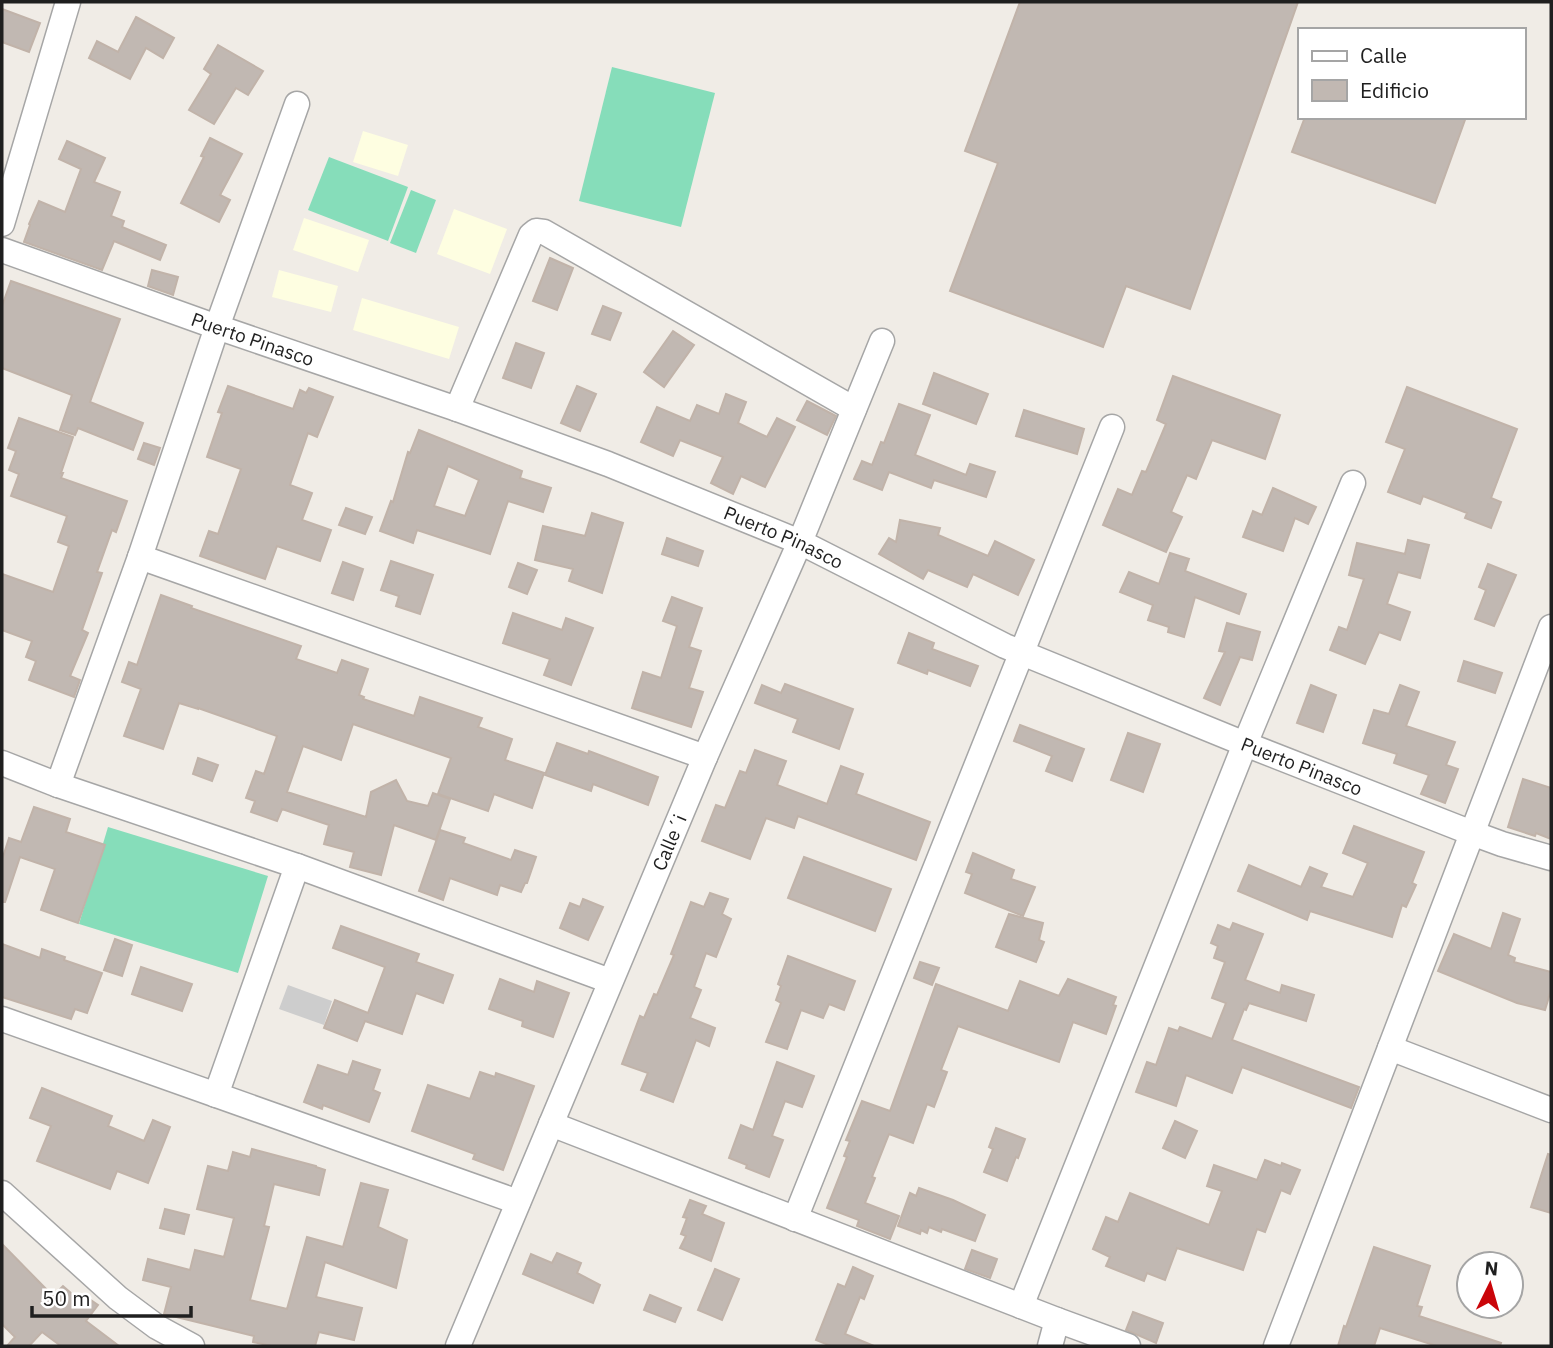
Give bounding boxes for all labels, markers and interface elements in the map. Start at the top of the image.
legend [1298,28,1525,119]
text: Calle [1360,41,1407,69]
text: Edificio [1360,76,1429,104]
street label: Puerto Pinasco [188,307,317,371]
street label: Puerto Pinasco [720,500,847,574]
street label: Puerto Pinasco [1238,732,1366,801]
street label: Calle´i [647,811,692,874]
north arrow [1455,1250,1525,1320]
text: N [1484,1256,1499,1281]
scale bar [32,1274,191,1318]
text: 50 m [42,1284,91,1312]

